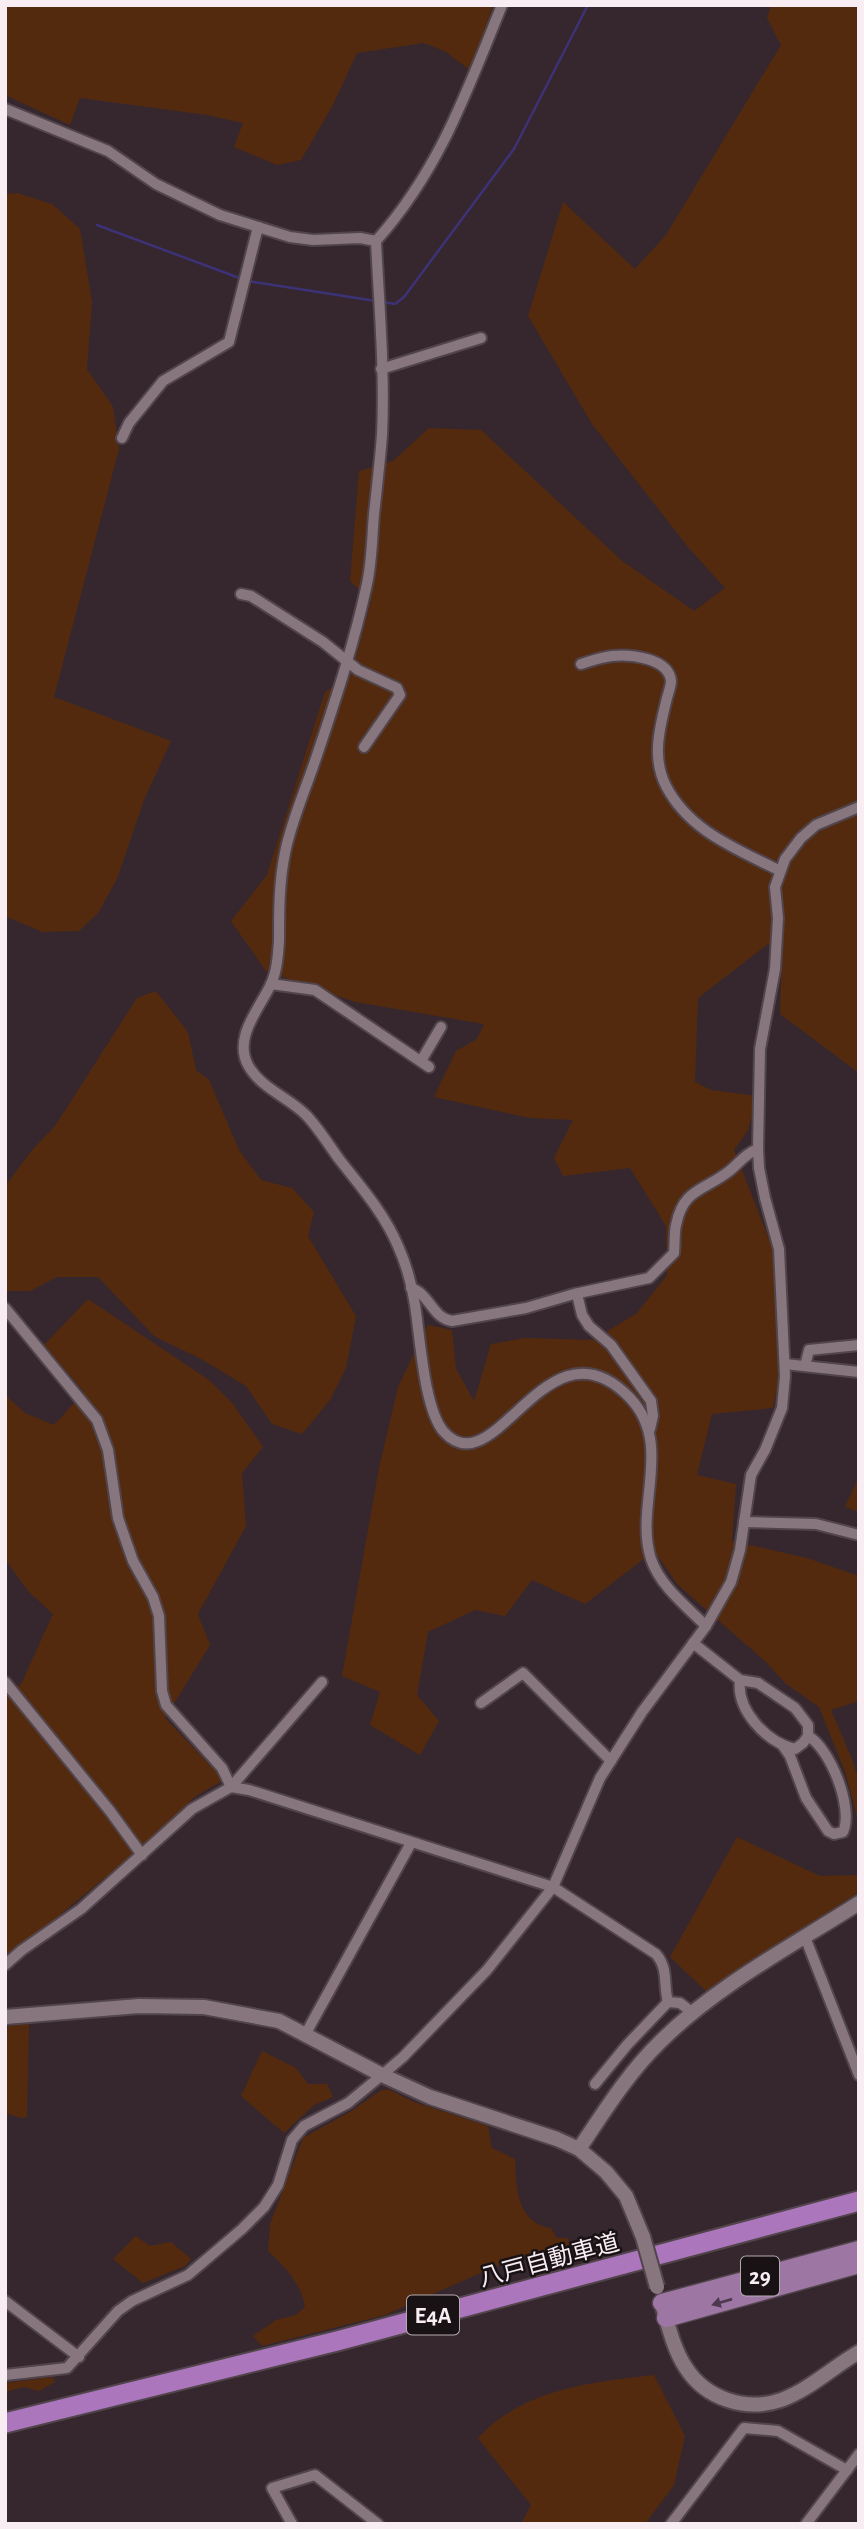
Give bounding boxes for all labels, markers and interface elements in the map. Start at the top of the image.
street label: 八戸自動車道 [476,2229,622,2291]
road number: 29 [741,2256,779,2296]
road number: E4A [407,2296,459,2334]
one-way arrow [711,2297,733,2308]

